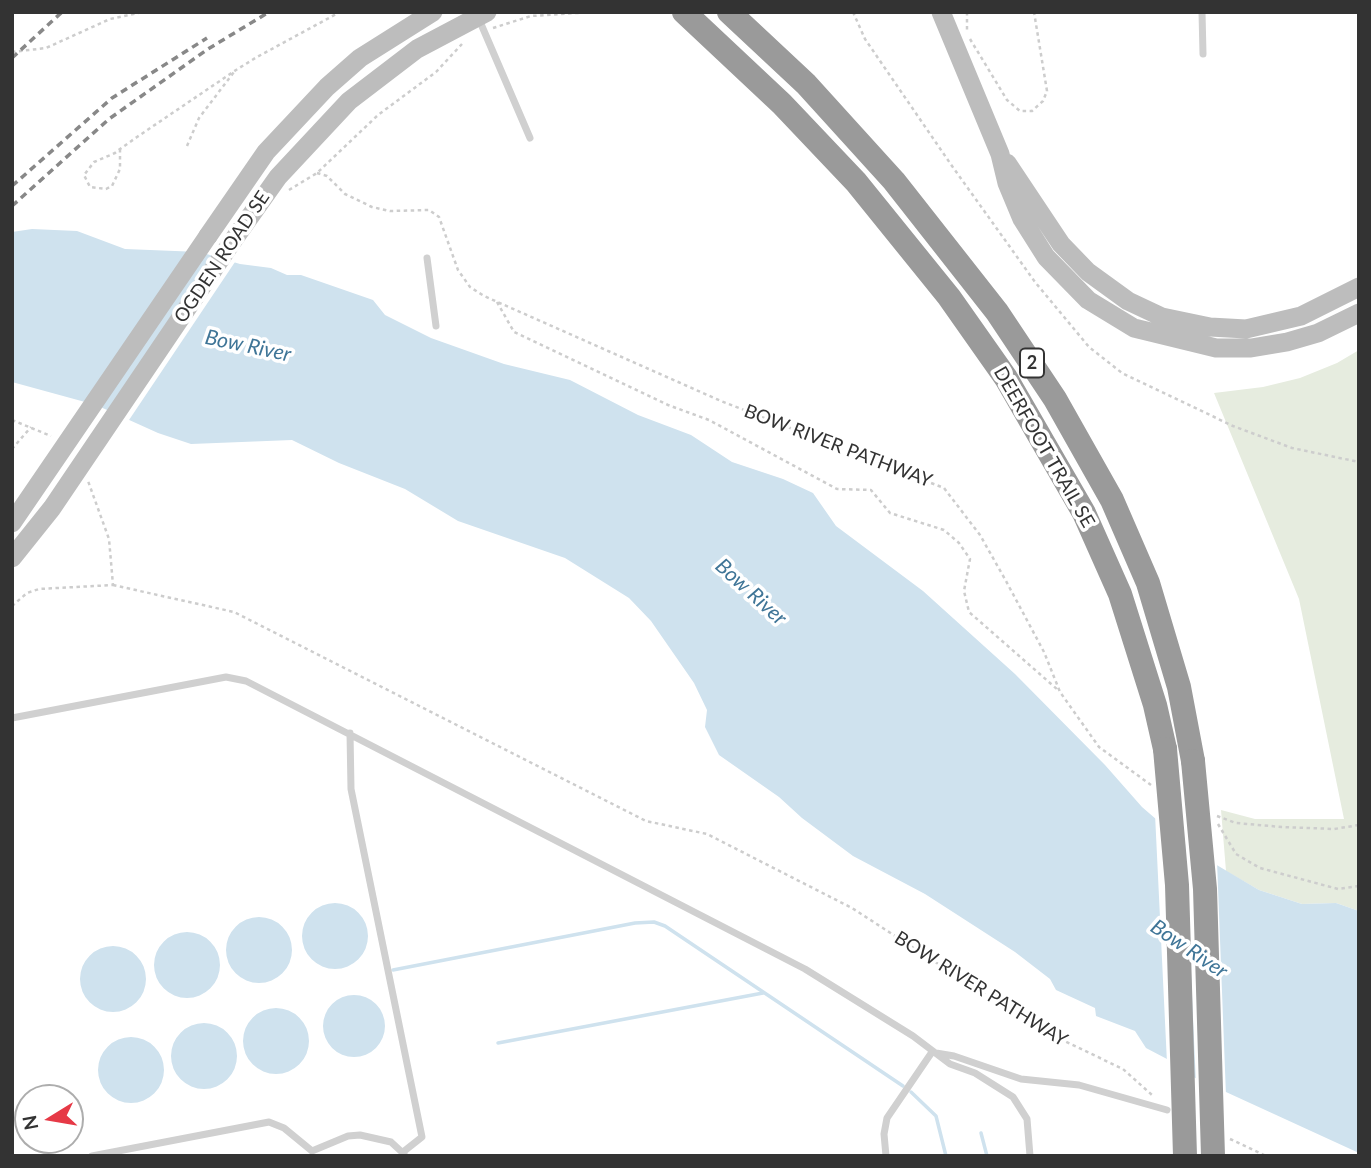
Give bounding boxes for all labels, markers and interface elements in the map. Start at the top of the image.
street label: OGDEN ROAD SE [170,187,274,327]
water label: Bow River [203,325,293,367]
road number: 2 [1020,348,1044,377]
street label: DEERFOOT TRAIL SE [989,362,1099,532]
street label: BOW RIVER PATHWAY [741,400,935,492]
water label: Bow River [710,553,792,631]
water label: Bow River [1146,914,1232,984]
street label: BOW RIVER PATHWAY [890,926,1072,1052]
north arrow [14,1084,84,1154]
text: N [17,1113,43,1132]

